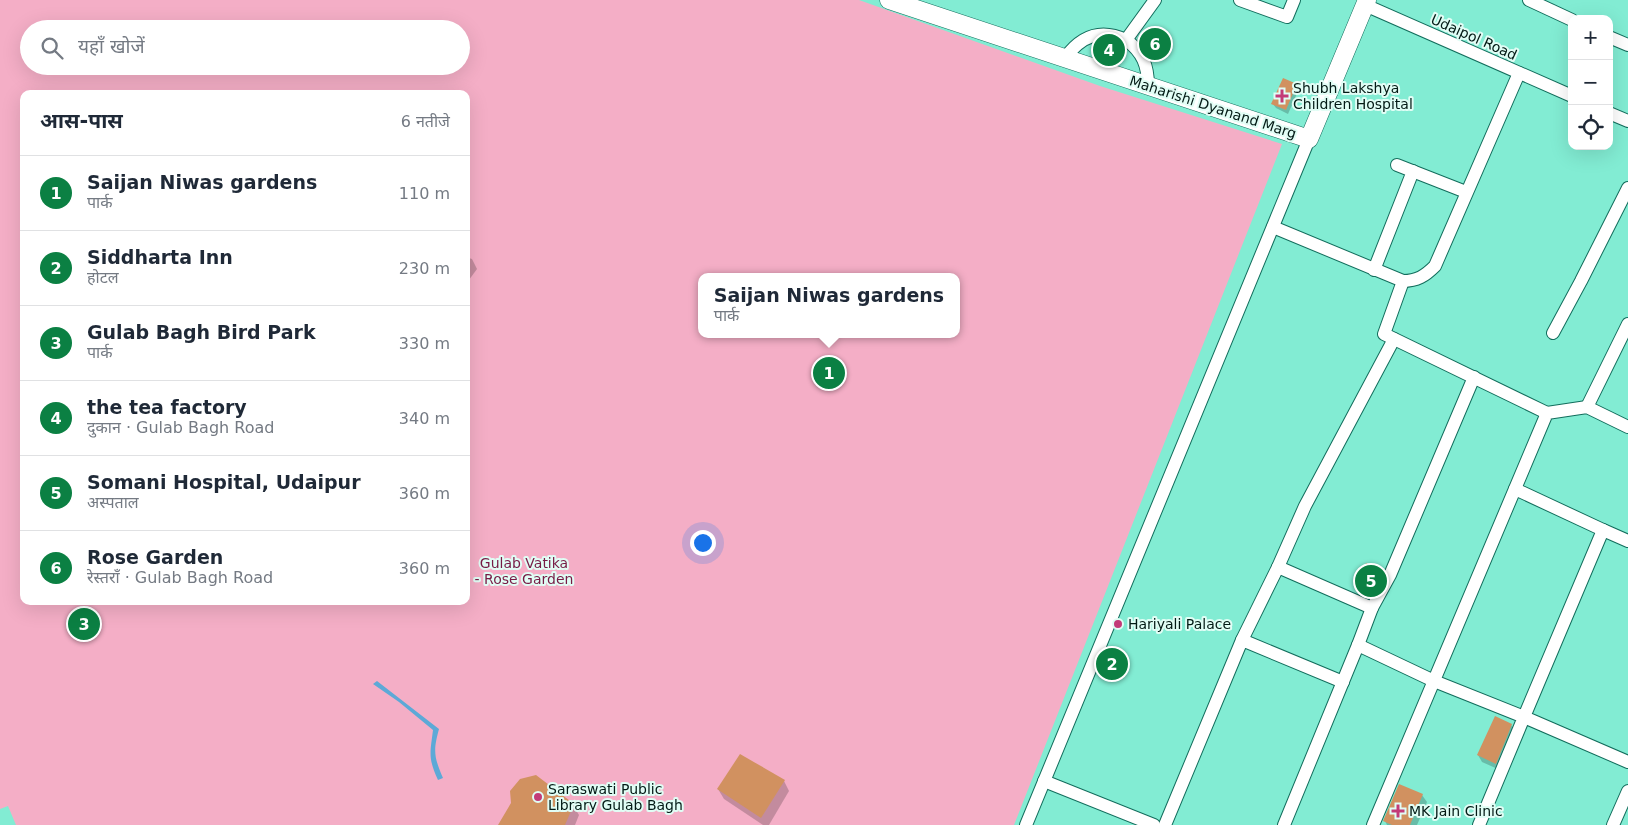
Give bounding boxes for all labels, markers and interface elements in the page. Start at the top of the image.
street label: Udaipol Road [1428,11,1520,63]
map controls [1568,15,1613,150]
button: + [1568,15,1613,60]
search box [20,20,470,75]
pin: 6 [1139,25,1171,63]
pin: 4 [1093,31,1125,69]
icon: search [38,34,66,62]
text: यहाँ खोजें [78,35,145,57]
button: − [1568,60,1613,105]
street label: Maharishi Dyanand Marg [1127,72,1299,142]
place label: Shubh Lakshya Children Hospital [1293,80,1413,112]
marker: Shubh Lakshya Children Hospital [1275,89,1289,103]
button: locate [1568,105,1613,150]
text: आस-पास [40,109,123,133]
text: 6 नतीजे [401,112,450,131]
text: Saijan Niwas gardens [87,171,317,193]
text: 1 [50,184,62,203]
text: 110 m [399,184,450,203]
text: पार्क [87,193,113,212]
text: Siddharta Inn [87,246,233,268]
text: 2 [50,259,62,278]
text: 230 m [399,259,450,278]
text: होटल [87,268,119,287]
popup [698,273,960,338]
text: Saijan Niwas gardens [714,284,944,306]
text: पार्क [714,306,739,325]
text: Gulab Bagh Bird Park [87,321,316,343]
text: 3 [50,334,62,353]
text: 330 m [399,334,450,353]
text: पार्क [87,343,113,362]
pin: 1 [813,354,845,392]
text: the tea factory [87,396,247,418]
text: 4 [50,409,62,428]
text: 340 m [399,409,450,428]
text: दुकान · Gulab Bagh Road [87,418,274,437]
text: Somani Hospital, Udaipur [87,471,361,493]
text: 5 [50,484,62,503]
text: 360 m [399,484,450,503]
text: अस्पताल [87,493,139,512]
your location [690,530,716,556]
text: Rose Garden [87,546,223,568]
park label: Gulab Vatika - Rose Garden [475,555,573,587]
text: 6 [50,559,62,578]
text: 360 m [399,559,450,578]
pin: 5 [1355,562,1387,600]
text: रेस्तराँ · Gulab Bagh Road [87,568,273,587]
pin: 3 [68,605,100,643]
place label: Hariyali Palace [1128,616,1231,632]
marker: Hariyali Palace [1112,618,1124,630]
pin: 2 [1096,645,1128,683]
place label: Saraswati Public Library Gulab Bagh [548,781,683,813]
marker: Saraswati Public Library Gulab Bagh [532,791,544,803]
place label: MK Jain Clinic [1409,803,1503,819]
marker: MK Jain Clinic [1391,804,1405,818]

